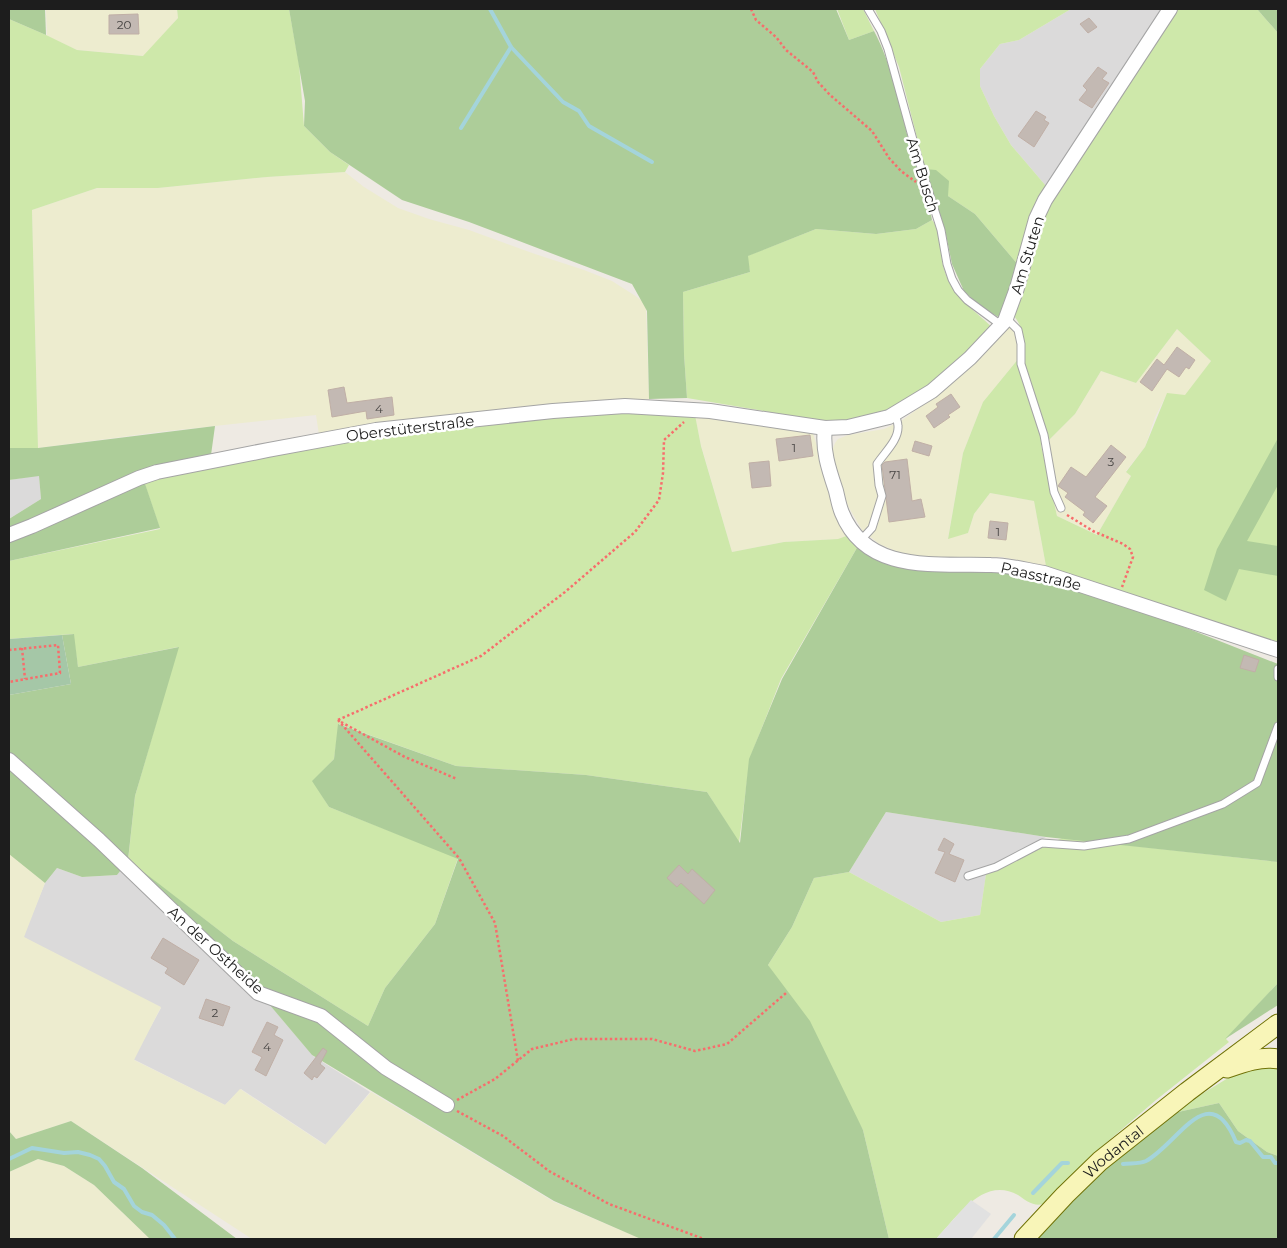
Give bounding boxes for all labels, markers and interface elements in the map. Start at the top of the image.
house number: 20 [117,17,131,32]
street label: Am Busch [903,135,943,215]
street label: Am Stuten [1006,213,1048,297]
house number: 4 [375,401,383,416]
street label: Oberstüterstraße [345,411,475,445]
house number: 1 [792,440,796,455]
house number: 3 [1108,454,1115,469]
house number: 71 [889,467,901,482]
house number: 1 [996,524,1000,539]
street label: Paasstraße [999,557,1083,595]
street label: An der Ostheide [164,902,268,998]
house number: 2 [212,1005,219,1020]
house number: 4 [263,1039,271,1054]
street label: Wodantal [1079,1121,1147,1182]

